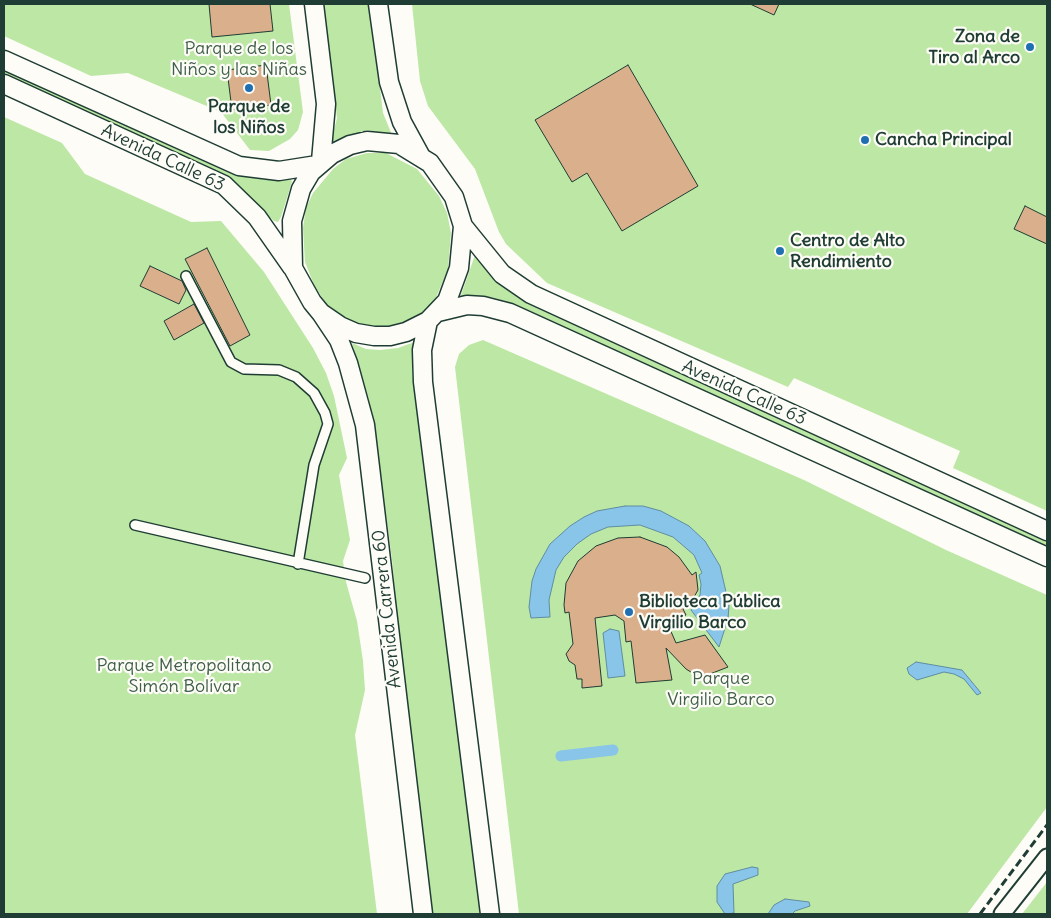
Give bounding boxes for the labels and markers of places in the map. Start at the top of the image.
place label: Zona de Tiro al Arco [929,26,1020,68]
marker: Zona de Tiro al Arco [1024,41,1036,53]
marker: Parque de los Niños [243,82,255,94]
place label: Parque de los Niños [208,96,290,138]
place label: Cancha Principal [875,129,1012,151]
marker: Cancha Principal [859,134,871,146]
place label: Centro de Alto Rendimiento [790,230,905,272]
marker: Centro de Alto Rendimiento [774,245,786,257]
place label: Biblioteca Pública Virgilio Barco [639,591,781,634]
marker: Biblioteca Pública Virgilio Barco [623,606,635,618]

